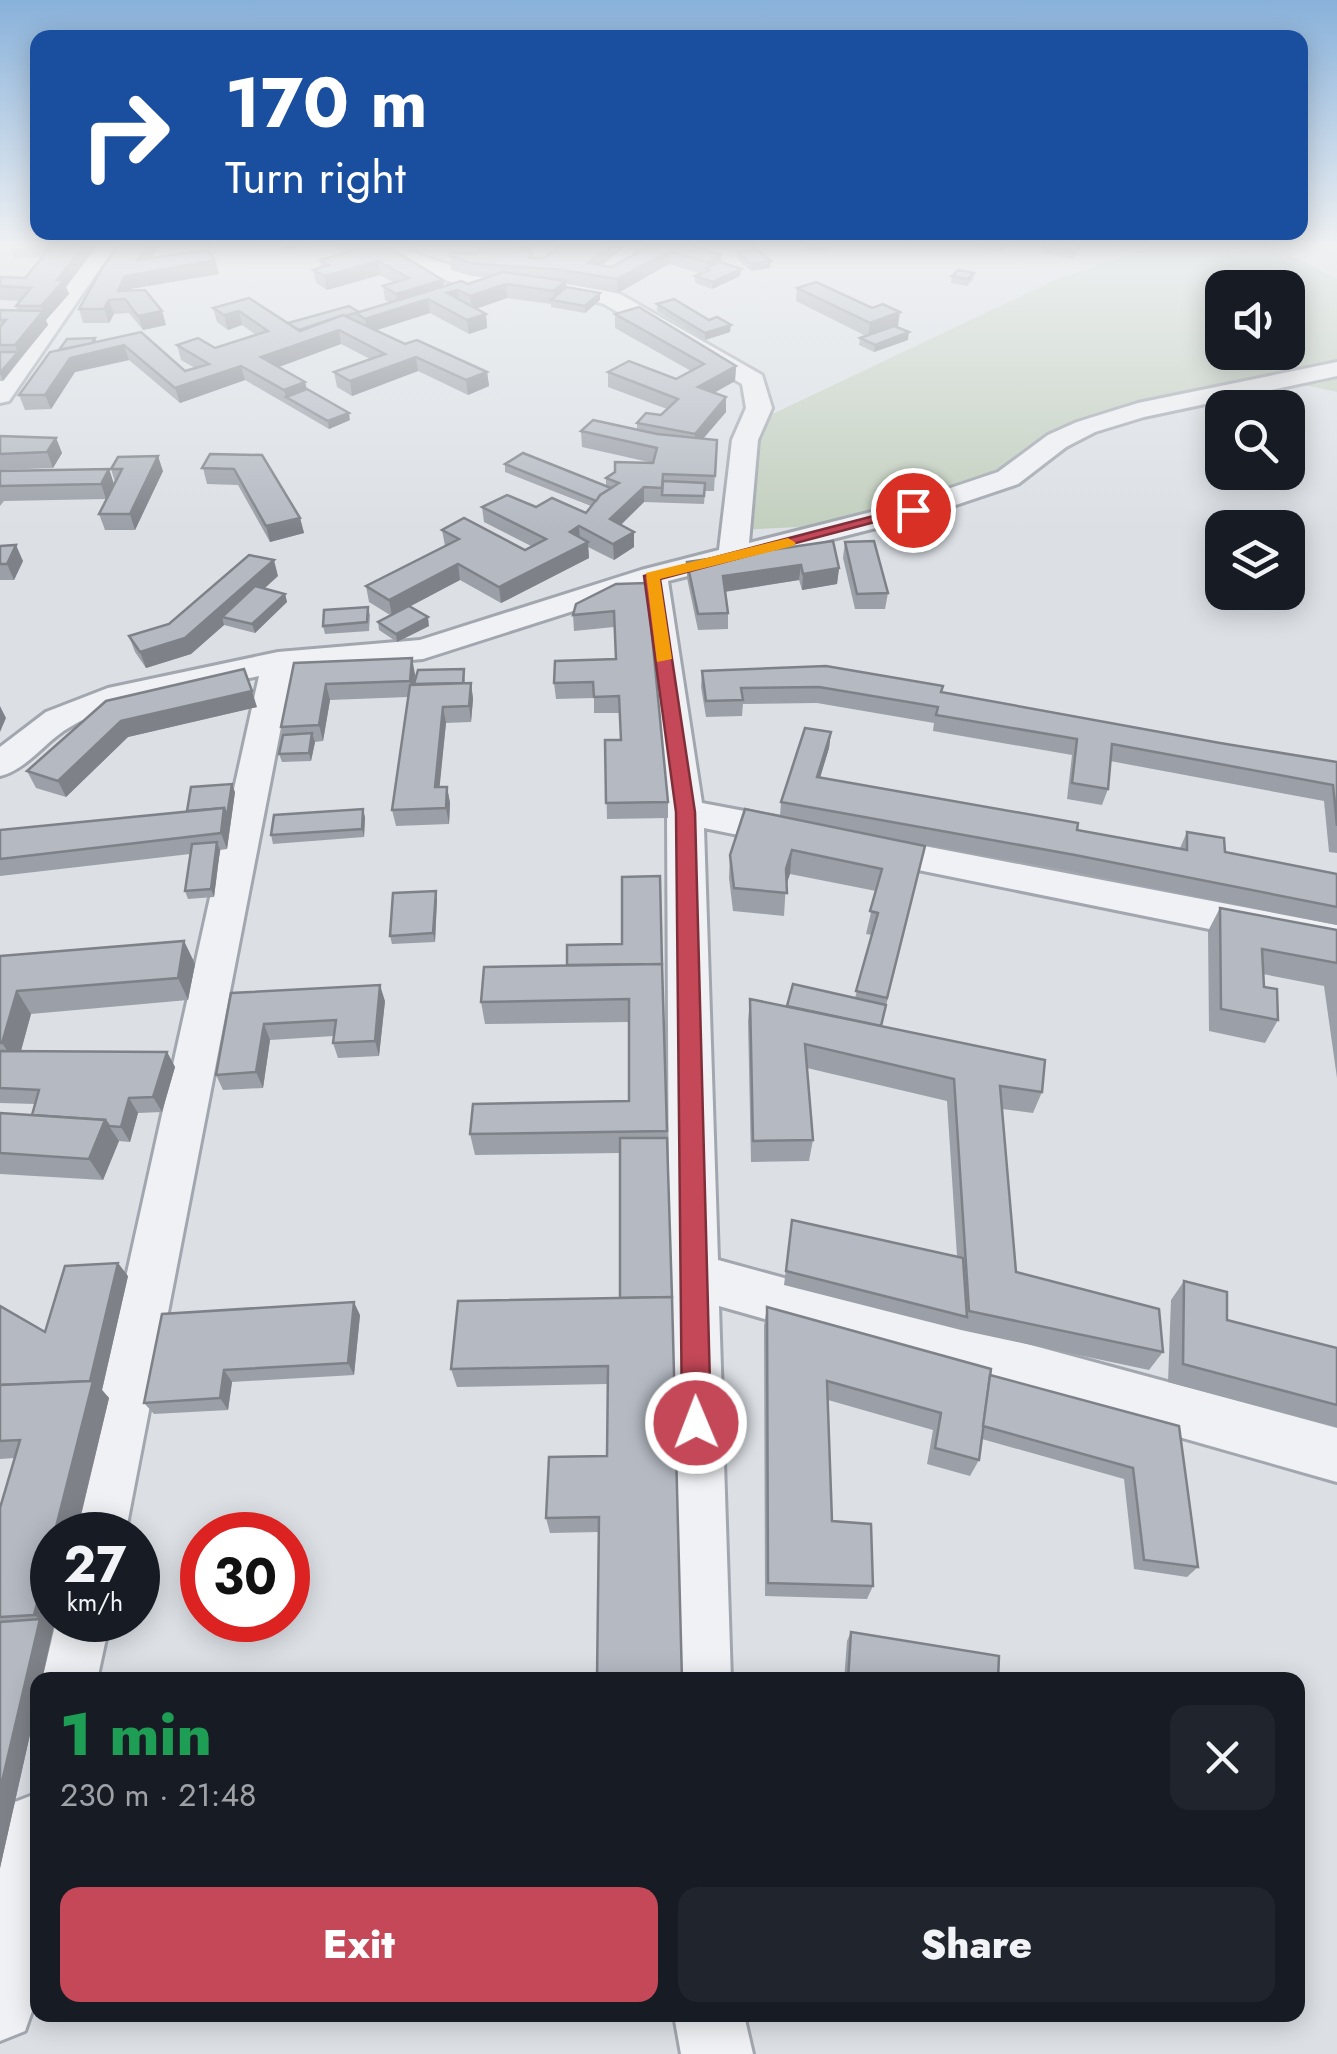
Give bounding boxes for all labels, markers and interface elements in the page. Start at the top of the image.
text: 170 m [225,52,428,153]
icon: right [60,70,190,200]
text: Turn right [225,145,406,210]
map controls [1205,270,1305,610]
button: sound [1205,270,1305,370]
button: search [1205,390,1305,490]
pin [871,468,956,553]
icon: arrive [886,483,941,538]
button: layers [1205,510,1305,610]
position arrow [644,1371,748,1475]
speed limit sign: 30 [180,1512,310,1642]
text: 27 [64,1528,126,1601]
text: km/h [67,1584,123,1620]
text: 1 min [60,1691,212,1778]
button: close [1170,1705,1275,1810]
text: 230 m · 21:48 [60,1772,257,1818]
button: Exit [60,1887,658,2002]
button: Share [678,1887,1275,2002]

